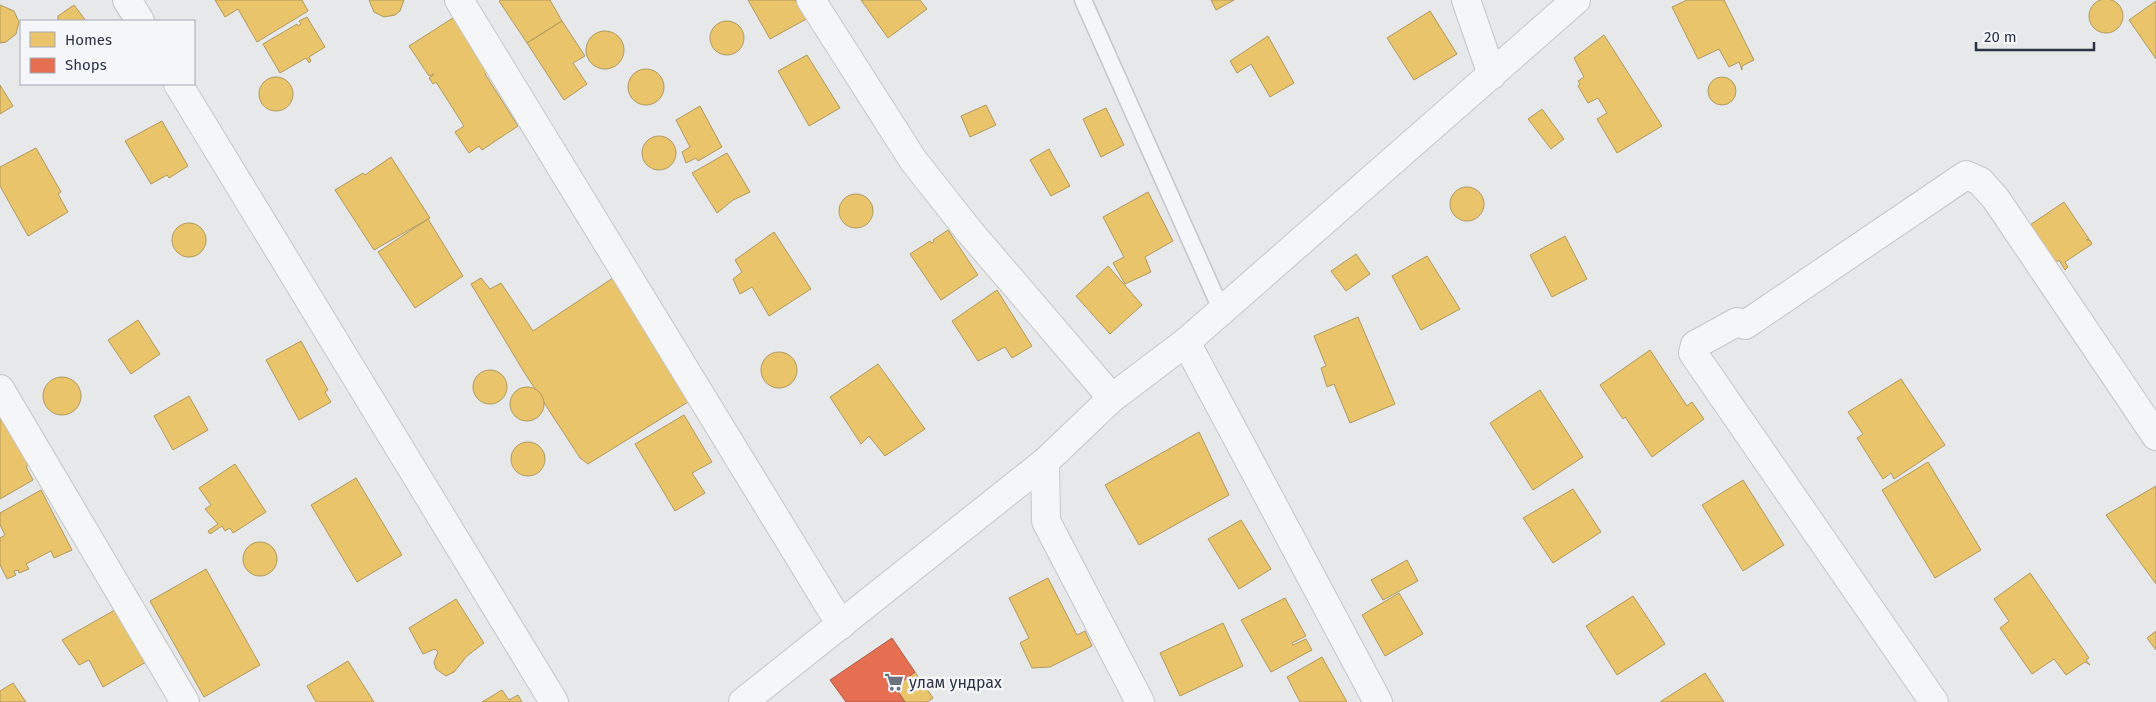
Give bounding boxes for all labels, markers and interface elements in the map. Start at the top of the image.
legend [20,20,195,85]
scale bar [1976,20,2094,52]
text: 20 m [1984,28,2017,46]
text: Homes [65,31,112,49]
text: Shops [65,56,107,74]
supermarket icon: улам ундрах [883,671,905,693]
place label: улам ундрах [909,673,1002,692]

